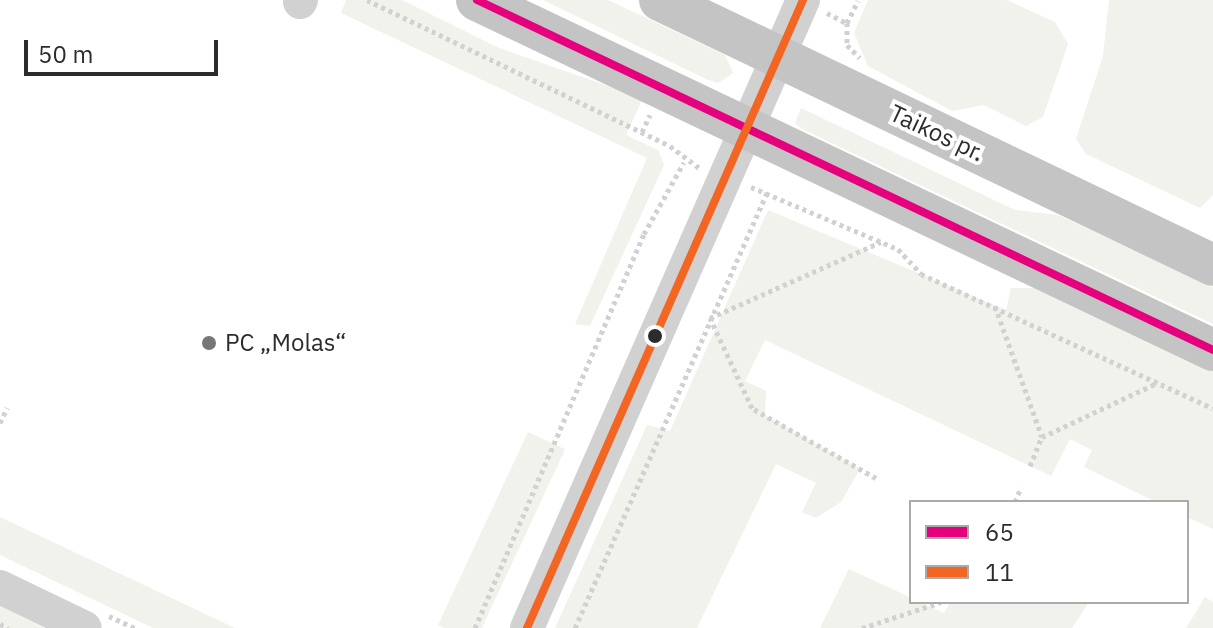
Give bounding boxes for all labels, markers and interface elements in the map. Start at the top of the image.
scale bar [28,24,222,74]
text: 50 m [38,38,93,70]
street label: Taikos pr. [885,99,989,167]
unlabelled marker [647,328,663,344]
place label: PC „Molas“ [225,329,347,357]
marker: PC „Molas“ [200,334,218,352]
legend [909,500,1189,604]
text: 65 [985,516,1014,548]
text: 11 [985,556,1014,588]

